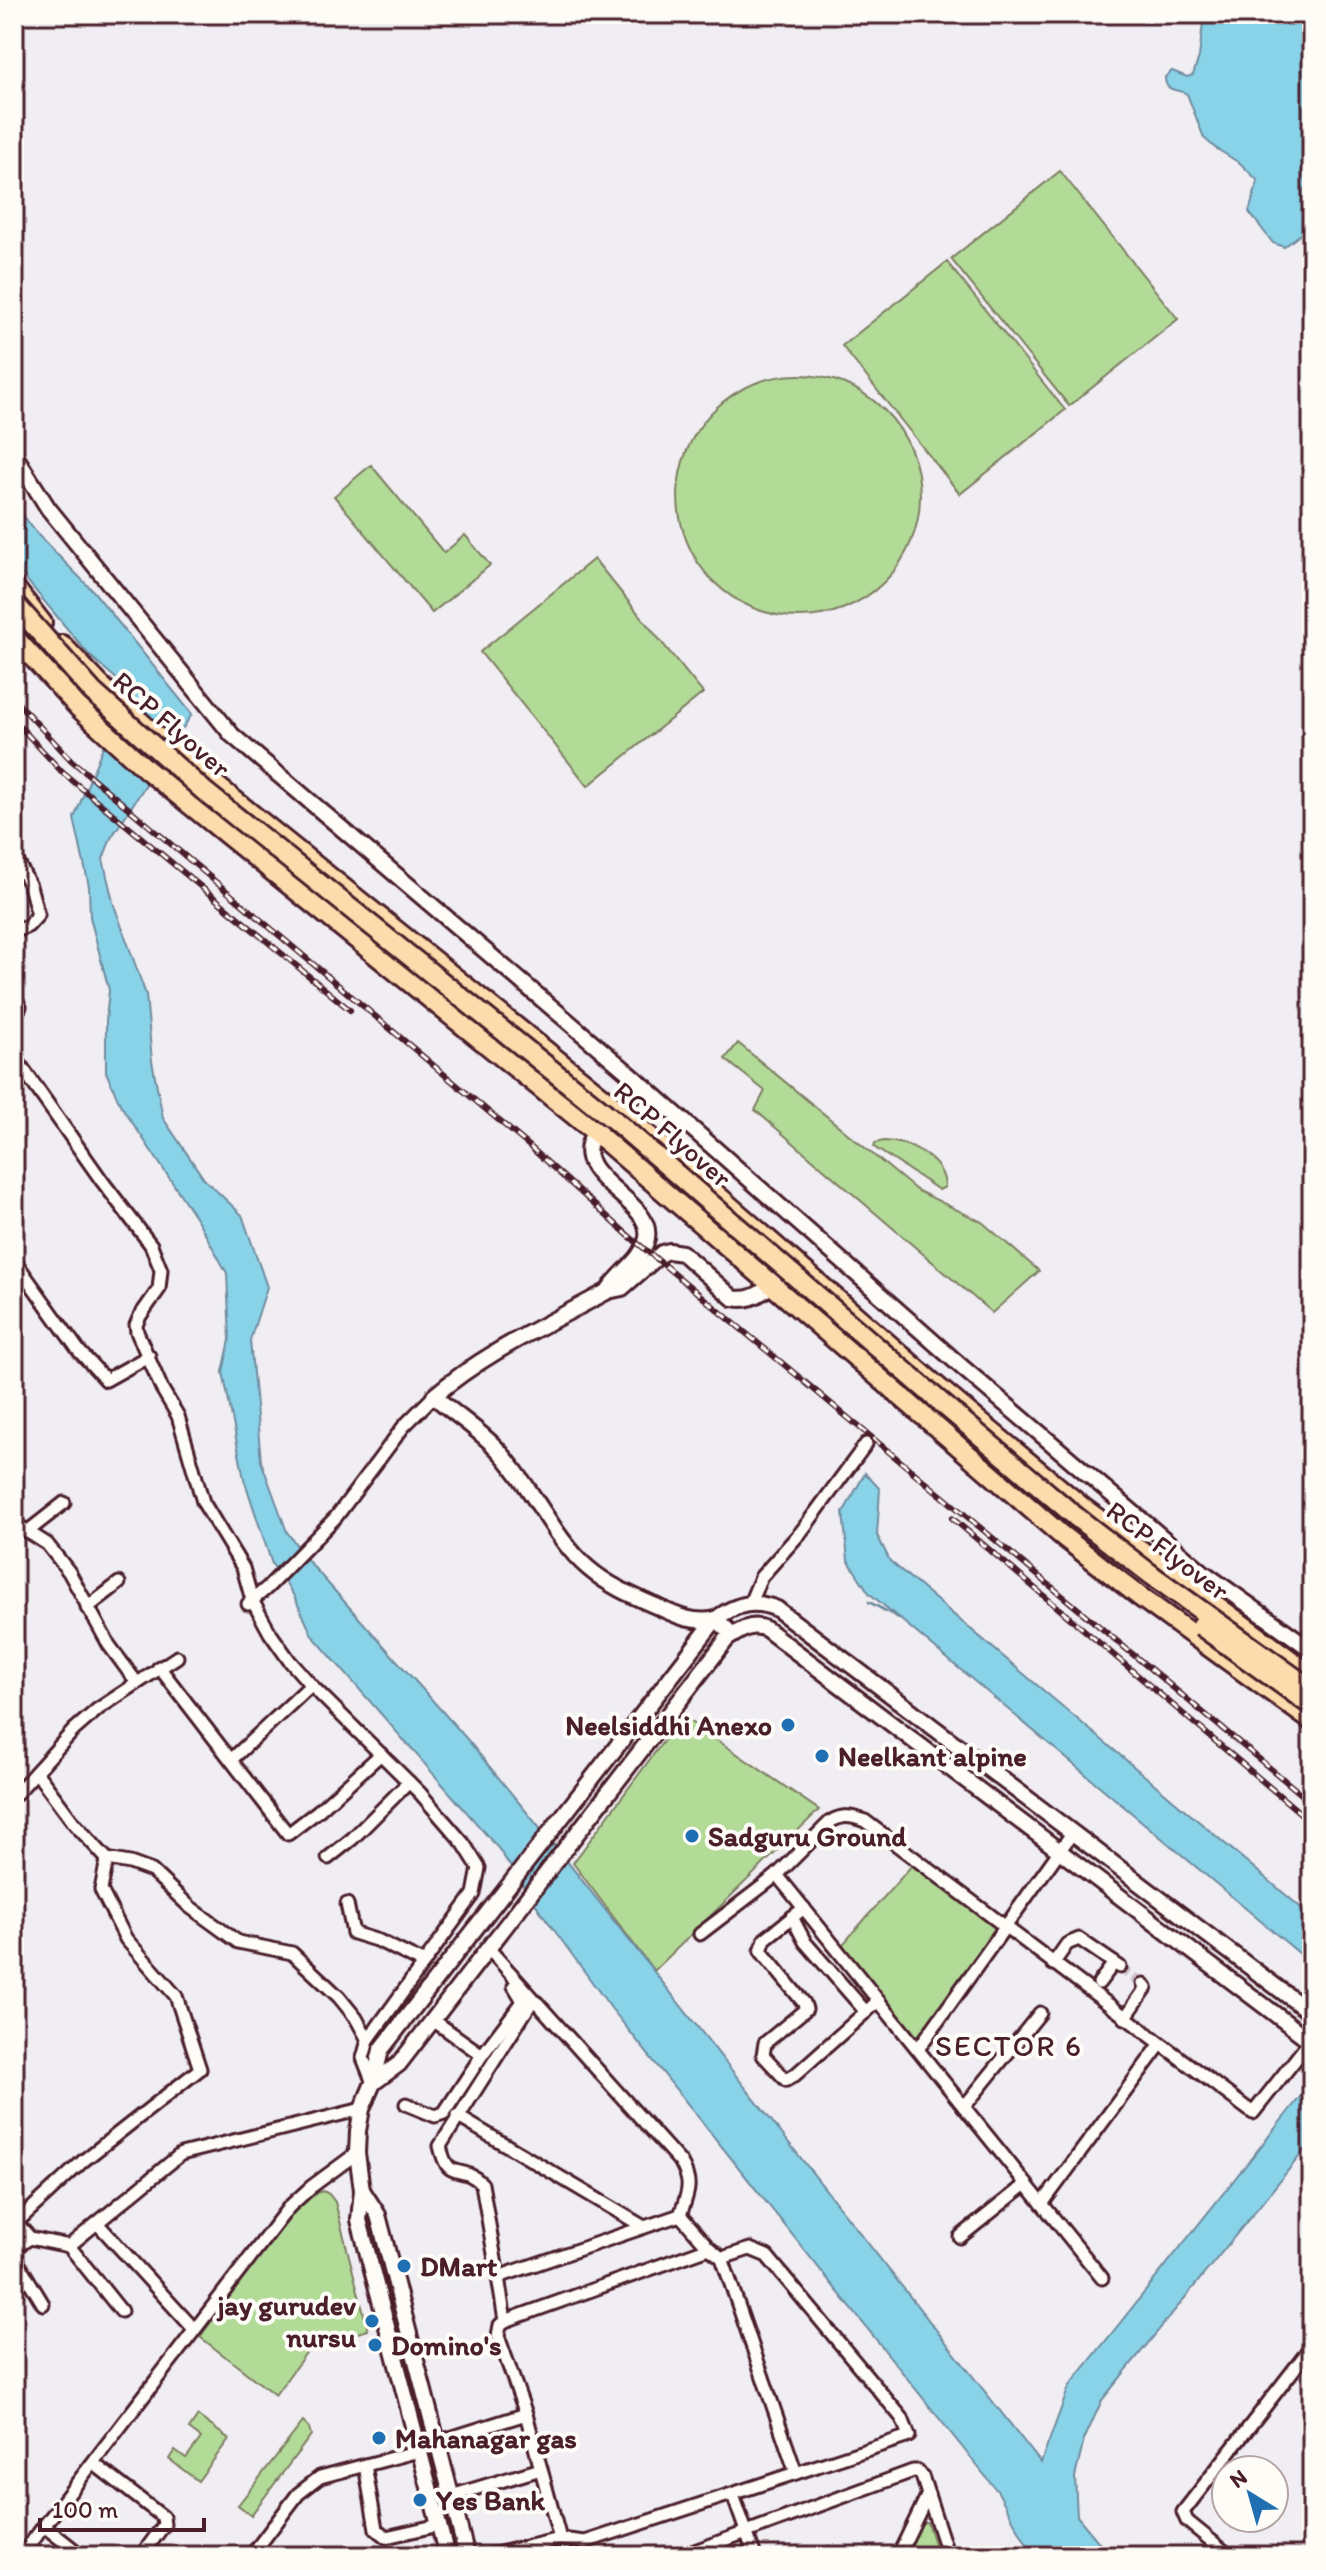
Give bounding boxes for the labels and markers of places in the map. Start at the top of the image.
place label: Neelsiddhi Anexo [565,1708,772,1742]
marker: Neelsiddhi Anexo [779,1716,797,1734]
place label: Neelkant alpine [838,1739,1027,1773]
marker: Neelkant alpine [813,1747,831,1765]
place label: Sadguru Ground [708,1819,907,1853]
marker: Sadguru Ground [683,1827,701,1845]
place label: DMart [420,2249,498,2283]
marker: DMart [395,2257,413,2275]
place label: jay gurudev nursu [215,2288,357,2354]
marker: jay gurudev nursu [363,2312,381,2330]
place label: Domino's [391,2328,502,2362]
marker: Domino's [366,2336,384,2354]
place label: Mahanagar gas [395,2421,577,2455]
marker: Mahanagar gas [370,2429,388,2447]
place label: Yes Bank [435,2483,545,2517]
marker: Yes Bank [411,2491,429,2509]

